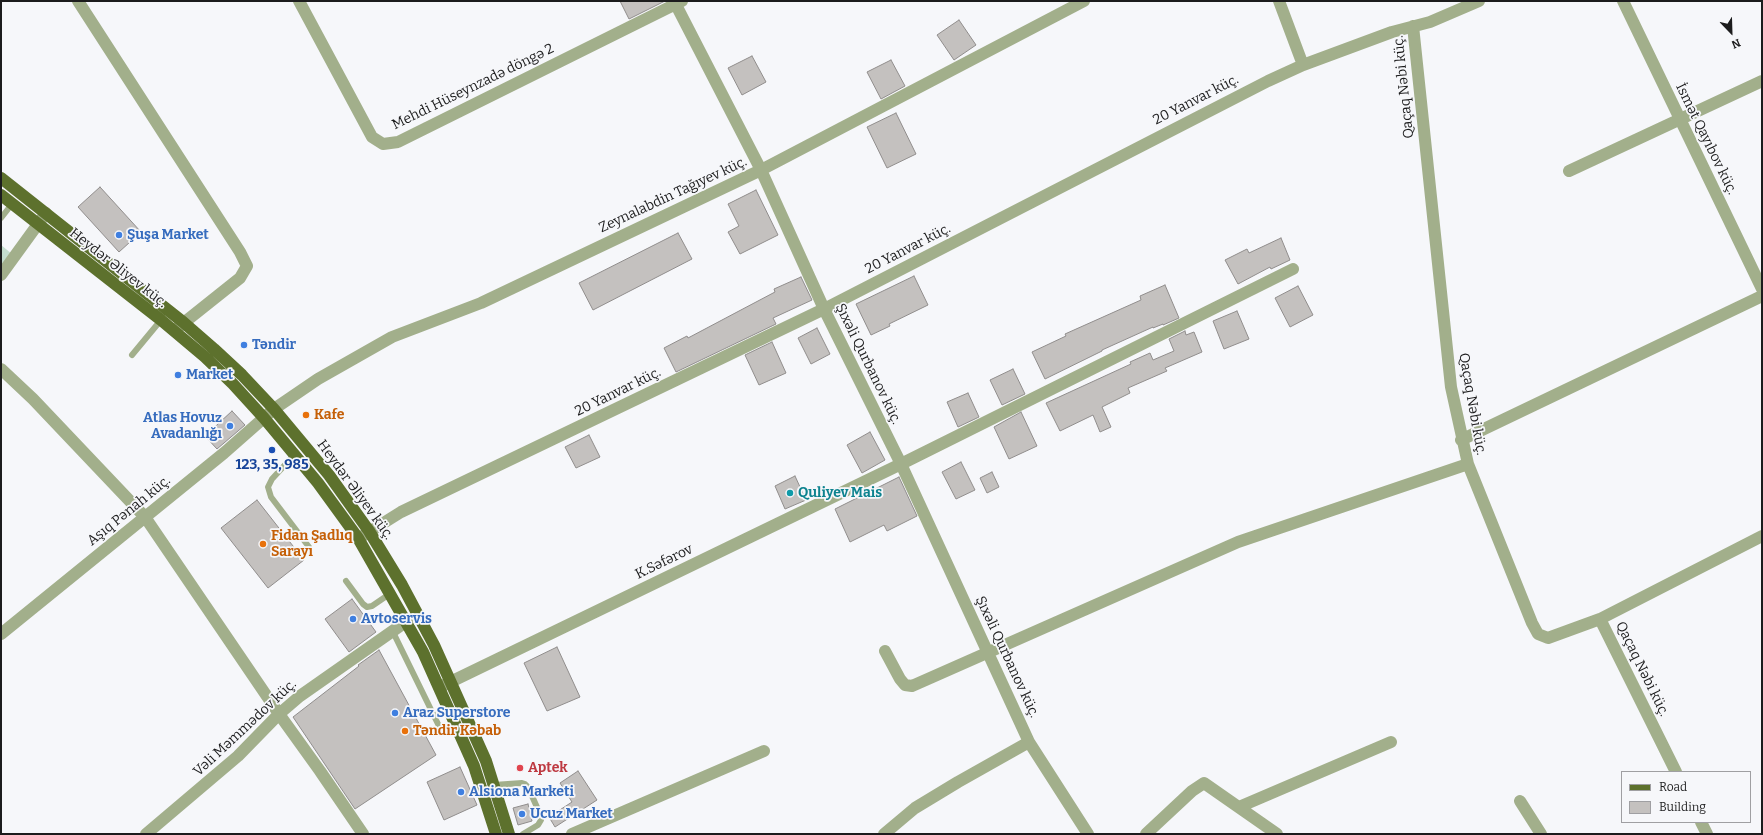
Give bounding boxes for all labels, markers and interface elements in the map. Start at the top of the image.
north arrow [1711,12,1751,52]
street label: Qaçaq Nəbi küç. [1390,35,1418,139]
text: N [1729,36,1742,51]
street label: Mehdi Hüseynzadə döngə 2 [389,40,557,134]
street label: 20 Yanvar küç. [1150,71,1242,129]
street label: İsmət Qayıbov küç. [1672,81,1740,197]
street label: Zeynalabdin Tağıyev küç. [596,153,750,237]
street label: 20 Yanvar küç. [862,220,954,278]
street label: Heydər Əliyev küç. [66,225,170,311]
place label: Şuşa Market [127,227,209,243]
marker: Şuşa Market [114,230,124,240]
street label: Şıxəli Qurbanov küç. [831,301,905,427]
place label: Təndir [252,337,296,353]
marker: Təndir [239,340,249,350]
street label: Qaçaq Nəbi küç. [1455,352,1489,456]
street label: 20 Yanvar küç. [572,364,664,420]
place label: Market [186,367,233,383]
marker: Market [173,370,183,380]
place label: Kafe [314,407,344,423]
place label: Atlas Hovuz Avadanlığı [143,410,222,442]
marker: Kafe [301,410,311,420]
marker: Atlas Hovuz Avadanlığı [225,421,235,431]
street label: Heydər Əliyev küç. [313,437,397,543]
marker: 123, 35, 985 [267,445,277,455]
place label: 123, 35, 985 [235,457,309,473]
street label: Aşıq Pənah küç. [84,472,174,550]
place label: Quliyev Mais [798,485,882,501]
marker: Quliyev Mais [785,488,795,498]
place label: Fidan Şadlıq Sarayı [271,528,352,560]
marker: Fidan Şadlıq Sarayı [258,539,268,549]
street label: K.Səfərov [633,541,695,583]
street label: Şıxəli Qurbanov küç. [971,594,1043,720]
place label: Avtoservis [361,611,432,627]
marker: Avtoservis [348,614,358,624]
street label: Qaçaq Nəbi küç. [1612,619,1672,719]
street label: Vəli Məmmədov küç. [190,676,300,780]
place label: Araz Superstore [403,705,510,721]
marker: Araz Superstore [390,708,400,718]
place label: Təndir Kəbab [413,723,501,739]
marker: Təndir Kəbab [400,726,410,736]
place label: Aptek [528,760,568,776]
marker: Aptek [515,763,525,773]
legend [1621,771,1751,823]
text: Road [1659,780,1687,794]
place label: Alsiona Marketi [469,784,574,800]
marker: Alsiona Marketi [456,787,466,797]
text: Building [1659,800,1706,814]
place label: Ucuz Market [530,806,613,822]
marker: Ucuz Market [517,809,527,819]

